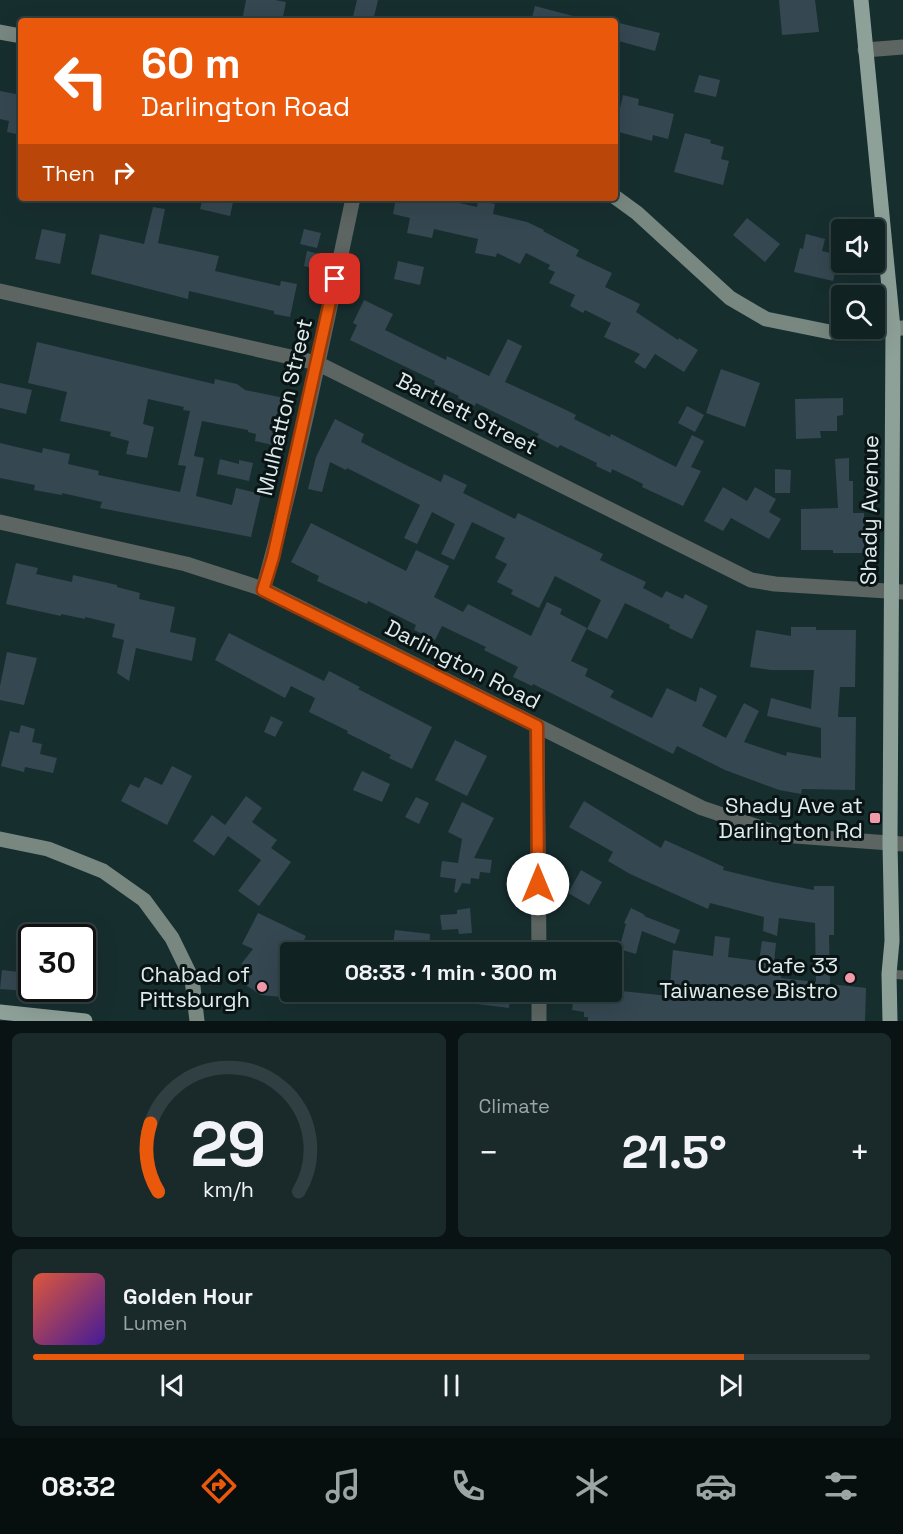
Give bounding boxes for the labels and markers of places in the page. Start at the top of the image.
pin [309,253,360,304]
place label: Shady Ave at Darlington Rd [719,791,863,844]
marker: Shady Ave at Darlington Rd [868,811,882,825]
place label: Cafe 33 Taiwanese Bistro [659,951,838,1004]
place label: Chabad of Pittsburgh [139,960,250,1013]
marker: Cafe 33 Taiwanese Bistro [843,971,857,985]
marker: Chabad of Pittsburgh [255,980,269,994]

